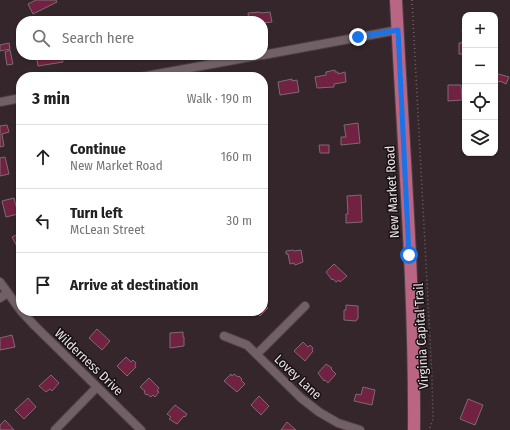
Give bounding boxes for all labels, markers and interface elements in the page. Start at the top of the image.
map controls [462,12,498,156]
button: + [462,12,498,48]
search box [16,16,268,60]
icon: search [30,27,52,49]
route end [349,28,367,46]
text: Search here [62,29,134,47]
button: − [462,48,498,84]
button: locate [462,84,498,120]
text: 3 min [32,88,70,109]
text: Walk · 190 m [187,91,252,106]
button: layers [462,120,498,156]
text: Continue [70,140,126,158]
street label: New Market Road [382,145,402,239]
icon: ahead [32,146,54,168]
text: 160 m [221,149,252,164]
text: New Market Road [70,158,163,173]
text: Turn left [70,204,123,222]
icon: left [32,210,54,232]
text: 30 m [226,213,252,228]
text: McLean Street [70,222,145,237]
route start [400,246,418,264]
icon: arrive [32,274,54,296]
text: Arrive at destination [70,276,198,294]
street label: Virginia Capital Trail [411,282,431,389]
street label: Wilderness Drive [52,326,126,398]
street label: Lovey Lane [271,352,325,402]

